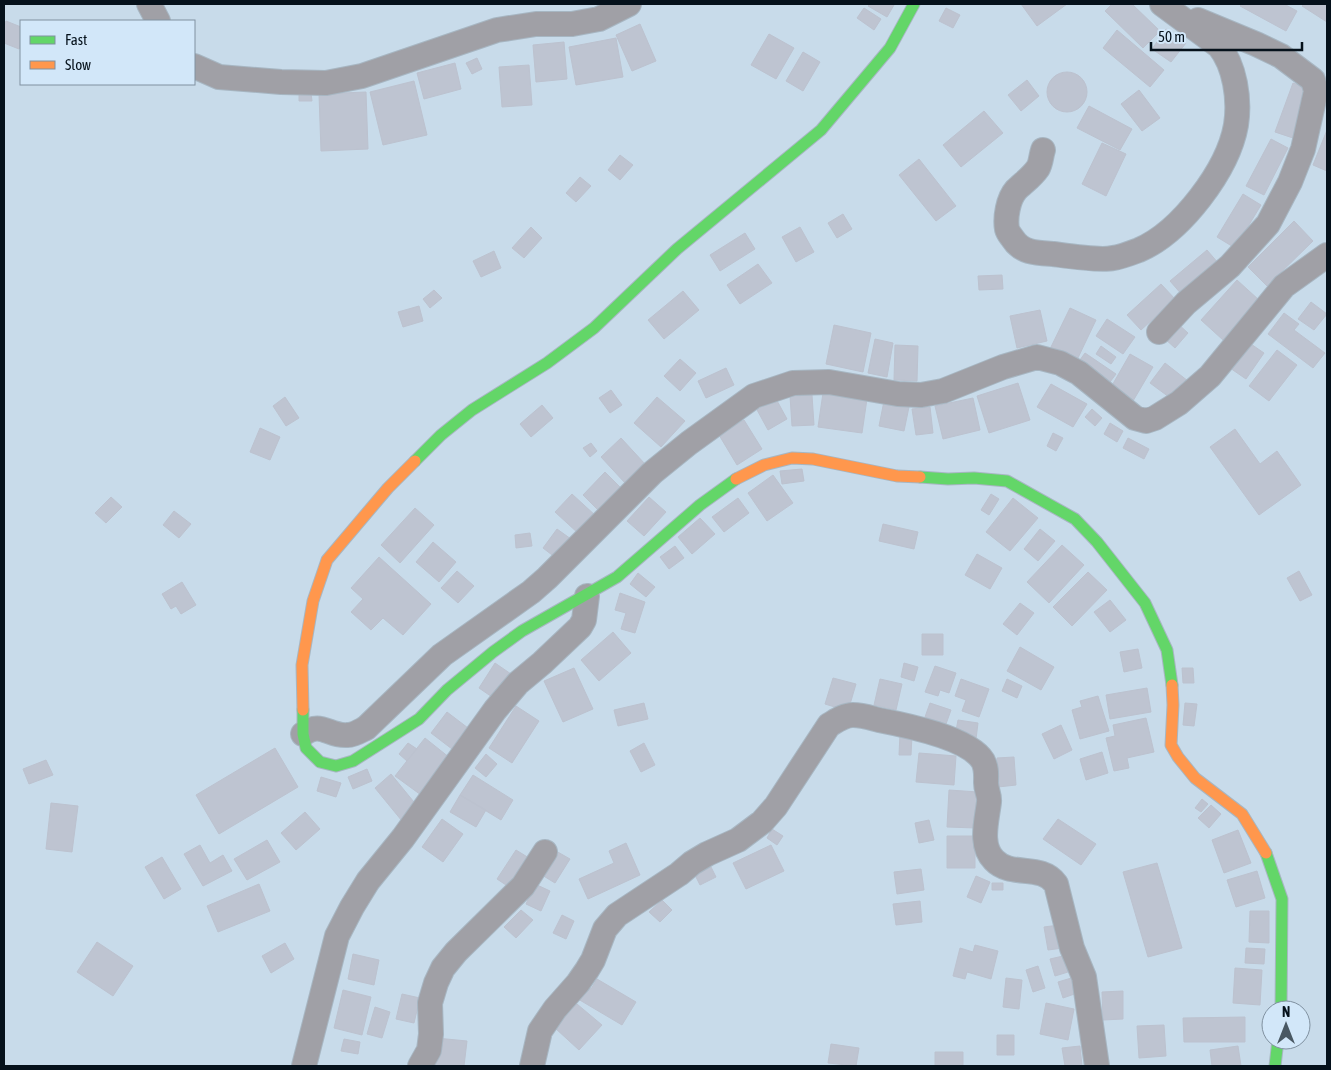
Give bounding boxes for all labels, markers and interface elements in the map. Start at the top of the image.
legend [20,20,195,85]
scale bar [1151,20,1302,52]
text: 50 m [1158,28,1185,45]
text: Fast [65,31,87,48]
text: Slow [65,56,91,73]
north arrow [1261,1000,1311,1050]
text: N [1282,1004,1290,1020]

